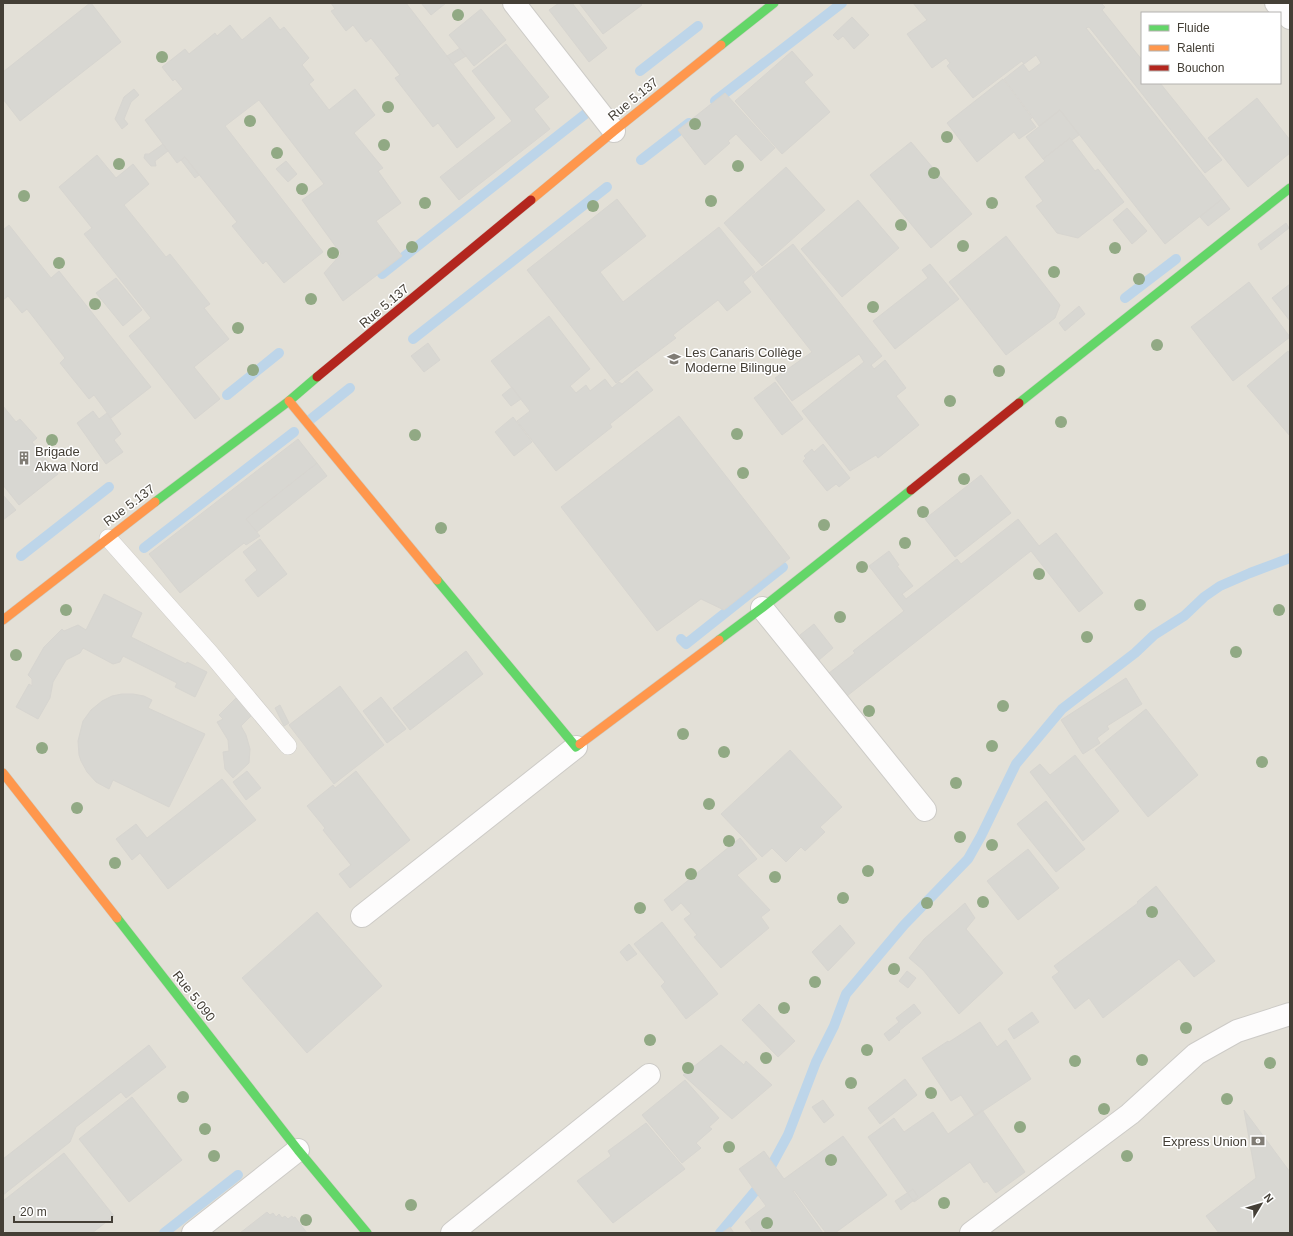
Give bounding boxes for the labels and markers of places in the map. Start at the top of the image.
place label: Les Canaris Collège Moderne Bilingue [685,345,802,375]
school or university icon: Les Canaris Collège Moderne Bilingue [666,351,682,367]
place label: Brigade Akwa Nord [35,444,99,474]
building icon: Brigade Akwa Nord [16,450,32,466]
bank icon: Express Union [1250,1133,1266,1149]
place label: Express Union [1162,1134,1247,1149]

